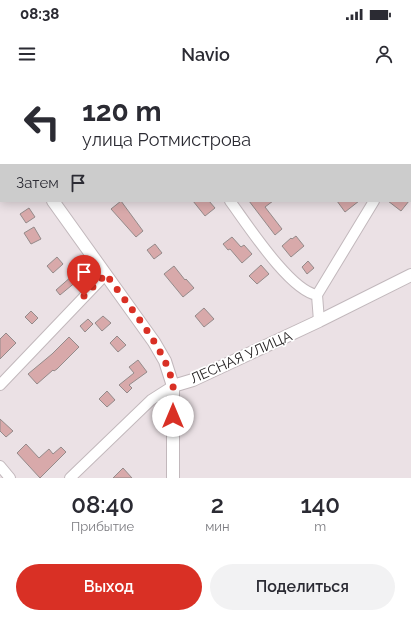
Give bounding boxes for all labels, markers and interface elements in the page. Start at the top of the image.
text: 08:38 [20,5,59,23]
icon: menu [16,43,38,65]
icon: person [373,43,395,65]
text: Navio [181,44,230,65]
text: 120 m [82,95,162,128]
icon: left [16,96,68,148]
text: улица Ротмистрова [82,129,251,150]
icon: arrive [67,172,89,194]
text: Затем [16,174,59,192]
pin [67,255,101,296]
icon: arrive [73,261,95,283]
street label: ЛЕСНАЯ УЛИЦА [188,327,295,387]
position arrow [152,395,194,437]
text: 08:40 [71,490,134,519]
text: 2 [211,490,224,519]
text: 140 [301,490,340,519]
text: Прибытие [71,519,134,534]
text: мин [205,519,230,534]
text: m [314,519,326,534]
button: Выход [16,564,202,610]
button: Поделиться [210,564,395,610]

